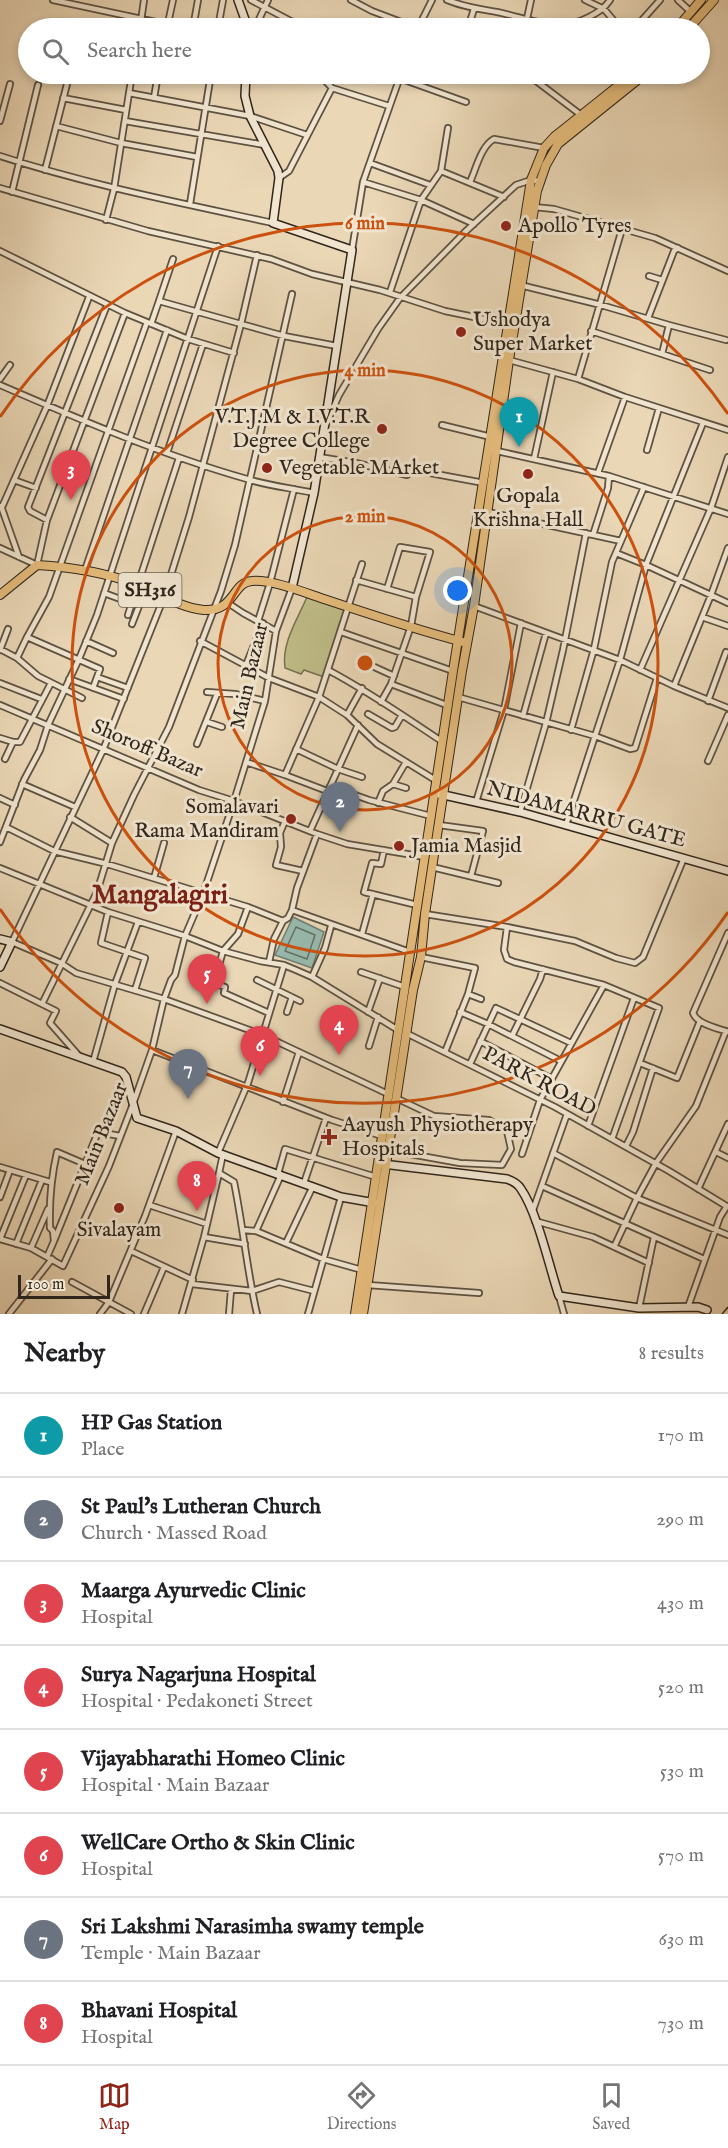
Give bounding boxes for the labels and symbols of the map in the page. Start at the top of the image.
text: 6 min [345,213,385,236]
place label: Apollo Tyres [517,213,631,240]
marker: Apollo Tyres [499,219,513,233]
place label: Ushodya Super Market [473,307,592,358]
marker: Ushodya Super Market [454,325,468,339]
text: 4 min [344,360,386,383]
pin: 1 [500,398,538,447]
place label: V.T.J.M & I.V.T.R Degree College [214,404,371,455]
marker: V.T.J.M & I.V.T.R Degree College [375,422,389,436]
pin: 3 [52,450,90,500]
place label: Vegetable MArket [278,455,439,482]
marker: Vegetable MArket [260,461,274,475]
marker: Gopala Krishna Hall [521,467,535,481]
place label: Gopala Krishna Hall [473,483,584,534]
text: 2 min [345,506,386,529]
road number: SH316 [118,573,182,607]
your location [443,576,472,605]
street label: Main Bazaar [225,620,275,732]
centre of rings [355,653,375,673]
street label: Shoroff Bazar [87,713,207,785]
street label: NIDAMARRU GATE [483,775,689,855]
pin: 2 [320,782,360,832]
place label: Somalavari Rama Mandiram [134,794,279,845]
marker: Somalavari Rama Mandiram [284,812,298,826]
place label: Jamia Masjid [409,833,522,860]
marker: Jamia Masjid [392,839,406,853]
district label: Mangalagiri [92,879,228,913]
pin: 5 [188,954,226,1004]
pin: 4 [320,1006,358,1055]
pin: 6 [240,1026,280,1076]
street label: PARK ROAD [477,1041,601,1123]
pin: 7 [168,1050,207,1099]
street label: Main Bazaar [69,1078,135,1189]
place label: Aayush Physiotherapy Hospitals [341,1112,534,1163]
marker: Aayush Physiotherapy Hospitals [320,1128,338,1146]
pin: 8 [178,1162,216,1211]
marker: Sivalayam [112,1201,126,1215]
place label: Sivalayam [77,1217,161,1244]
scale bar [18,1272,110,1300]

